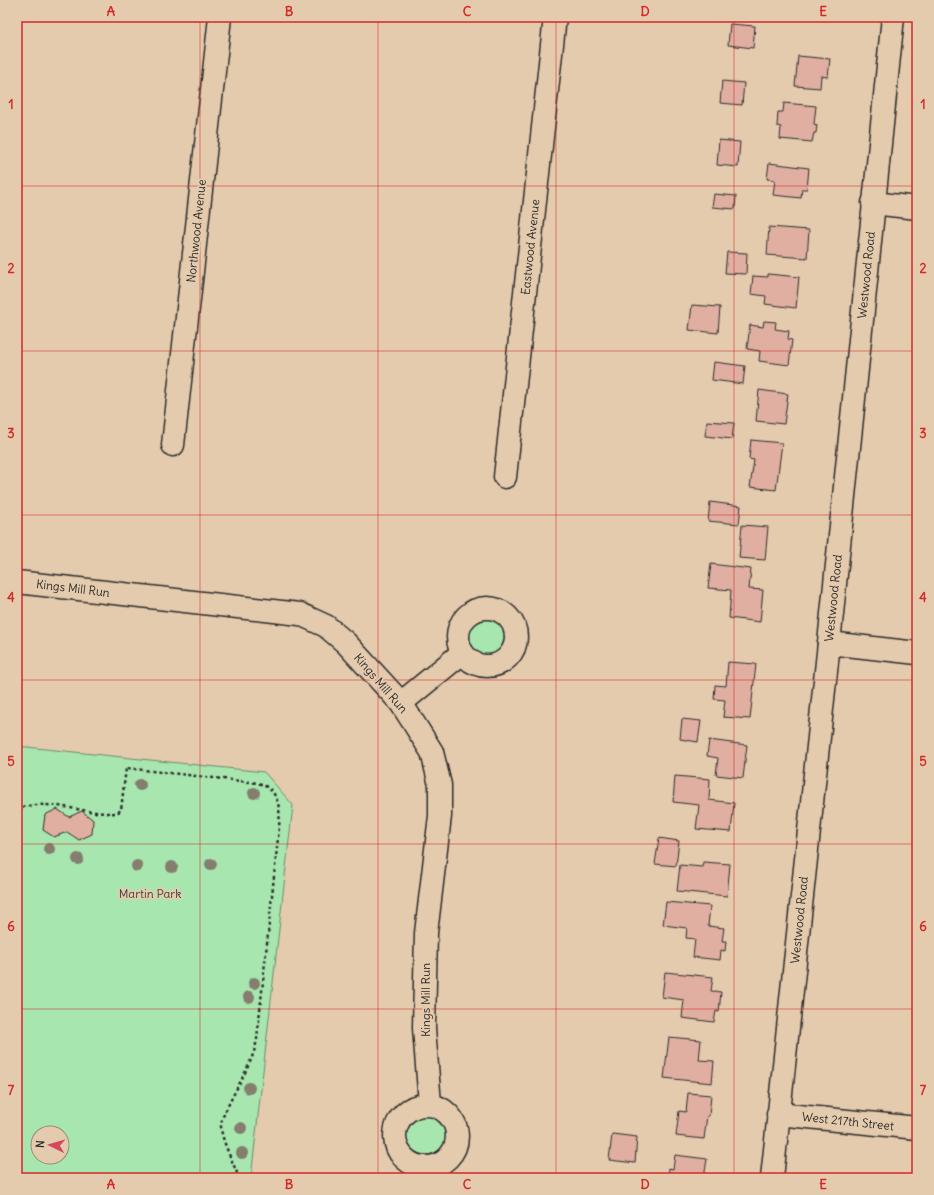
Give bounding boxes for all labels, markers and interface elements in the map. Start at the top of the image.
text: A [107,3,116,20]
text: B [285,3,294,20]
text: C [463,3,472,20]
text: D [640,3,650,20]
text: E [819,3,827,20]
text: 1 [8,96,14,113]
text: 1 [920,96,926,113]
street label: Northwood Avenue [183,179,209,283]
street label: Eastwood Avenue [518,198,542,296]
street label: Westwood Road [854,231,878,319]
text: 2 [7,260,15,277]
text: 2 [919,260,927,277]
text: 3 [7,425,15,442]
text: 3 [919,425,927,442]
street label: Westwood Road [821,554,845,642]
street label: Kings Mill Run [35,576,111,600]
text: 4 [7,589,15,606]
text: 4 [919,589,927,606]
street label: Kings Mill Run [351,650,411,716]
text: 5 [7,753,15,770]
text: 5 [919,753,927,770]
street label: Westwood Road [787,876,811,964]
park label: Martin Park [119,886,181,901]
text: 6 [7,918,15,935]
text: 6 [919,918,927,935]
street label: Kings Mill Run [418,963,433,1037]
text: 7 [8,1082,15,1099]
text: 7 [920,1082,927,1099]
street label: West 217th Street [801,1109,895,1133]
north arrow [30,1125,70,1165]
text: N [33,1140,47,1149]
text: A [107,1176,116,1193]
text: B [285,1176,294,1193]
text: C [463,1176,472,1193]
text: D [640,1176,650,1193]
text: E [819,1176,827,1193]

